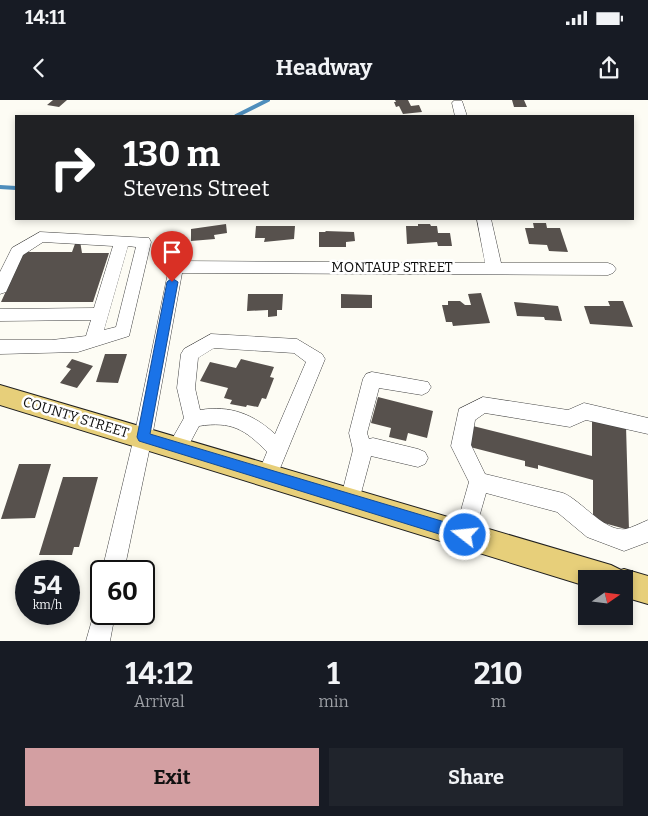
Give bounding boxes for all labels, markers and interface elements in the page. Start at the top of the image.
text: 14:11 [25,6,66,29]
icon: back [25,54,53,82]
text: Headway [276,54,372,81]
icon: share [595,54,623,82]
text: 130 m [123,133,220,175]
icon: right [40,135,105,200]
text: Stevens Street [123,175,269,202]
pin [151,231,193,282]
icon: arrive [158,238,186,266]
street label: MONTAUP STREET [331,259,453,276]
street label: COUNTY STREET [21,393,131,442]
position arrow [438,508,490,560]
speed limit sign: 60 [90,560,155,625]
north arrow [578,570,632,625]
map controls [578,570,633,625]
text: 54 [33,571,62,601]
text: km/h [33,598,62,612]
text: 14:12 [125,656,193,692]
text: 1 [327,656,340,692]
text: 210 [474,656,523,692]
text: Arrival [134,692,185,711]
text: min [318,692,349,711]
text: m [491,692,506,711]
button: Exit [25,748,319,806]
button: Share [329,748,623,806]

